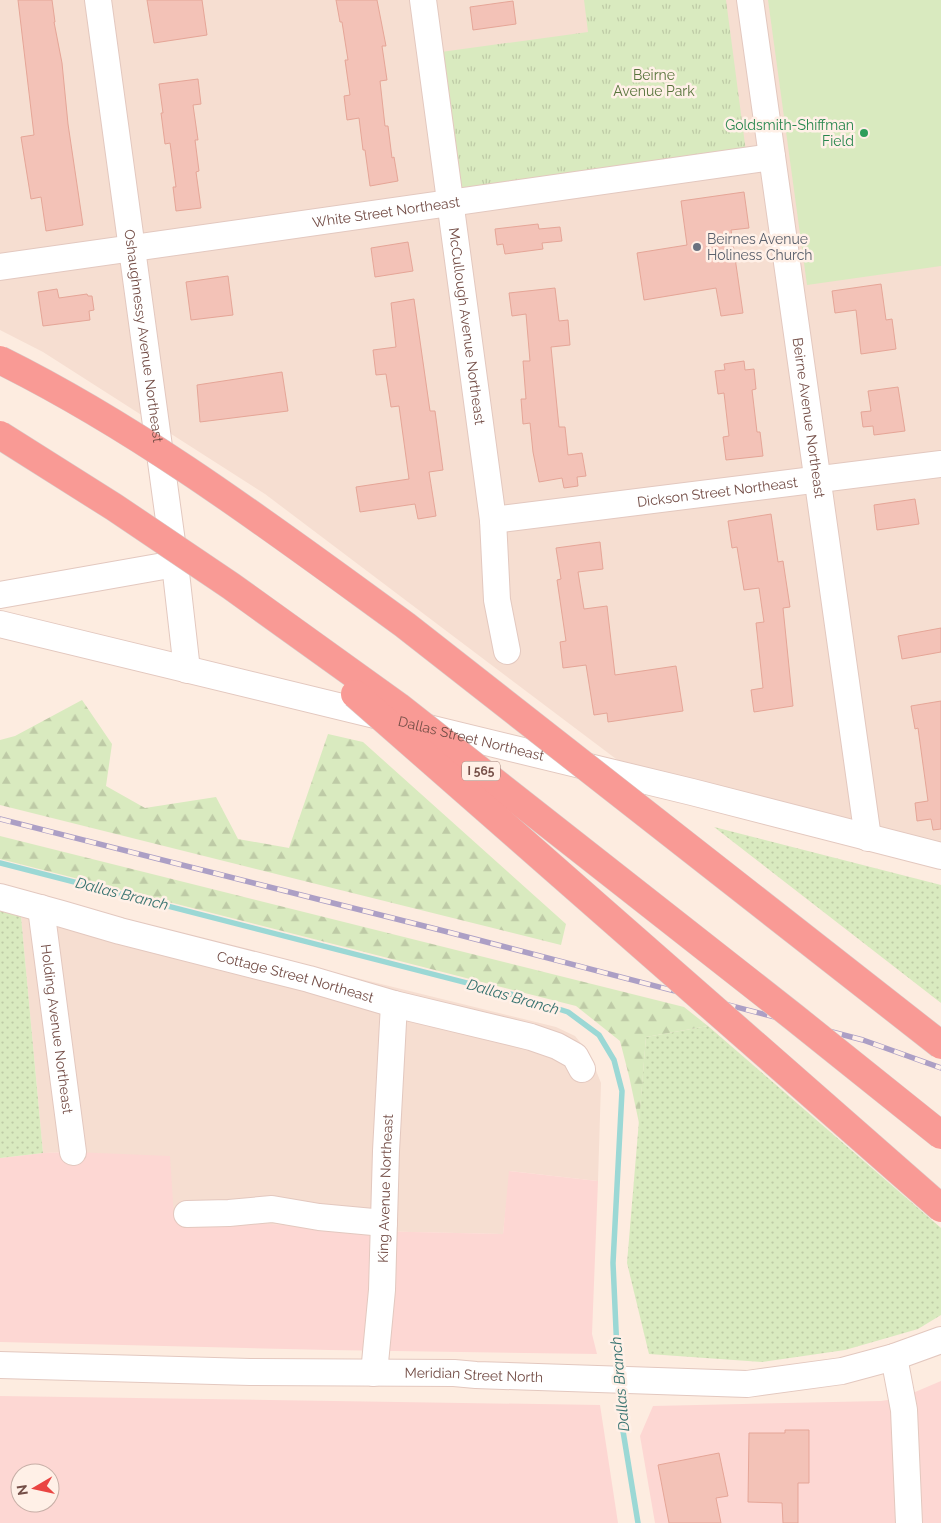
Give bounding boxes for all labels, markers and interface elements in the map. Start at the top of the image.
park label: Beirne Avenue Park [613,67,695,99]
place label: Goldsmith-Shiffman Field [725,117,854,149]
marker: Goldsmith-Shiffman Field [858,127,870,139]
street label: White Street Northeast [311,194,461,230]
street label: McCullough Avenue Northeast [446,226,488,426]
street label: Oshaughnessy Avenue Northeast [121,228,166,444]
place label: Beirnes Avenue Holiness Church [707,231,813,263]
marker: Beirnes Avenue Holiness Church [691,241,703,253]
street label: Beirne Avenue Northeast [790,337,828,499]
street label: Dickson Street Northeast [636,474,799,510]
street label: Dallas Street Northeast [397,713,546,764]
road number: I 565 [462,761,500,780]
water label: Dallas Branch [74,874,170,914]
street label: Holding Avenue Northeast [38,943,76,1115]
street label: Cottage Street Northeast [215,948,376,1006]
water label: Dallas Branch [465,975,561,1019]
street label: King Avenue Northeast [375,1113,396,1263]
water label: Dallas Branch [607,1336,633,1432]
street label: Meridian Street North [404,1365,543,1385]
north arrow [10,1463,60,1513]
text: N [13,1484,31,1497]

